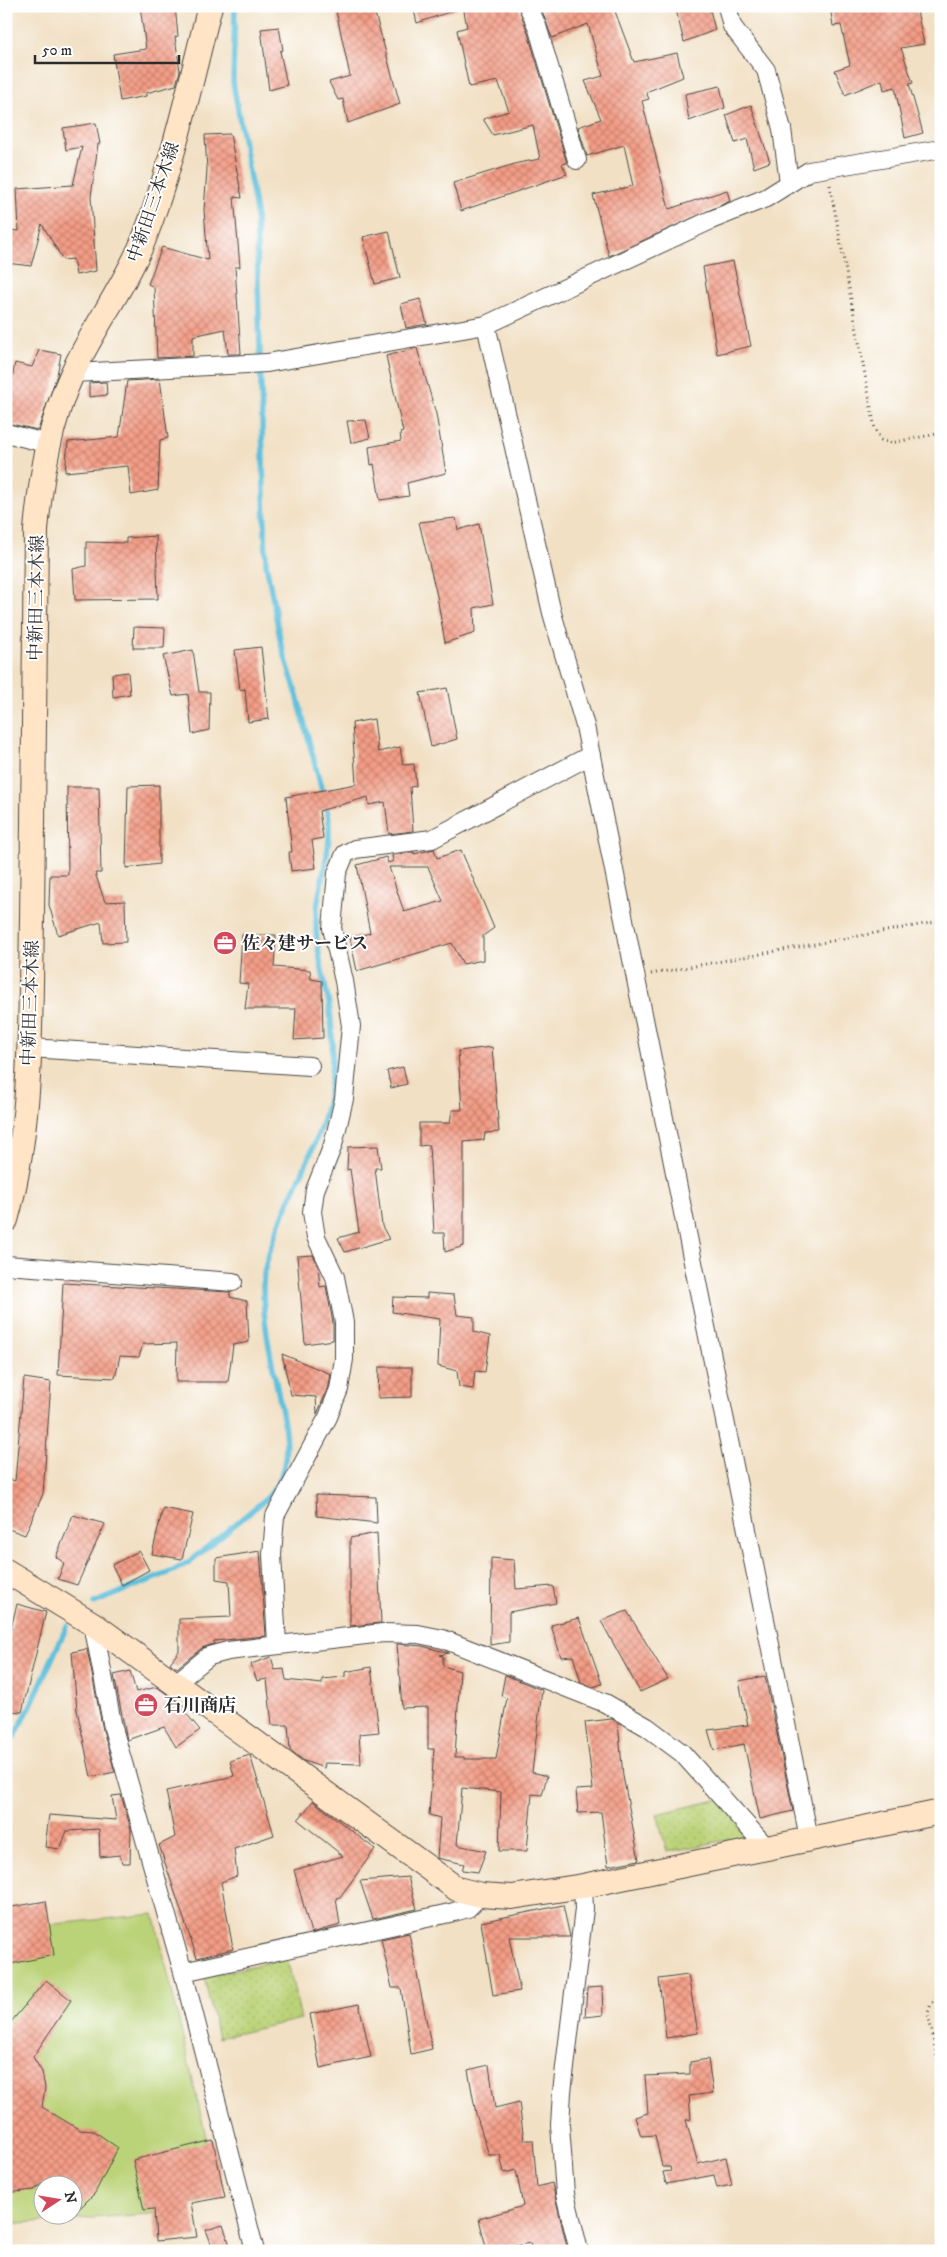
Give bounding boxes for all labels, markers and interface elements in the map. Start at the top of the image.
scale bar [35,32,179,64]
text: 50 m [42,41,72,60]
street label: 中新田三本木線 [123,139,185,265]
street label: 中新田三本木線 [25,535,49,661]
office icon: 佐々建サービス [212,930,238,956]
place label: 佐々建サービス [242,933,368,955]
street label: 中新田三本木線 [18,940,44,1066]
office icon: 石川商店 [133,1692,159,1718]
place label: 石川商店 [164,1695,236,1717]
north arrow [32,2174,82,2224]
text: N [60,2190,80,2205]

